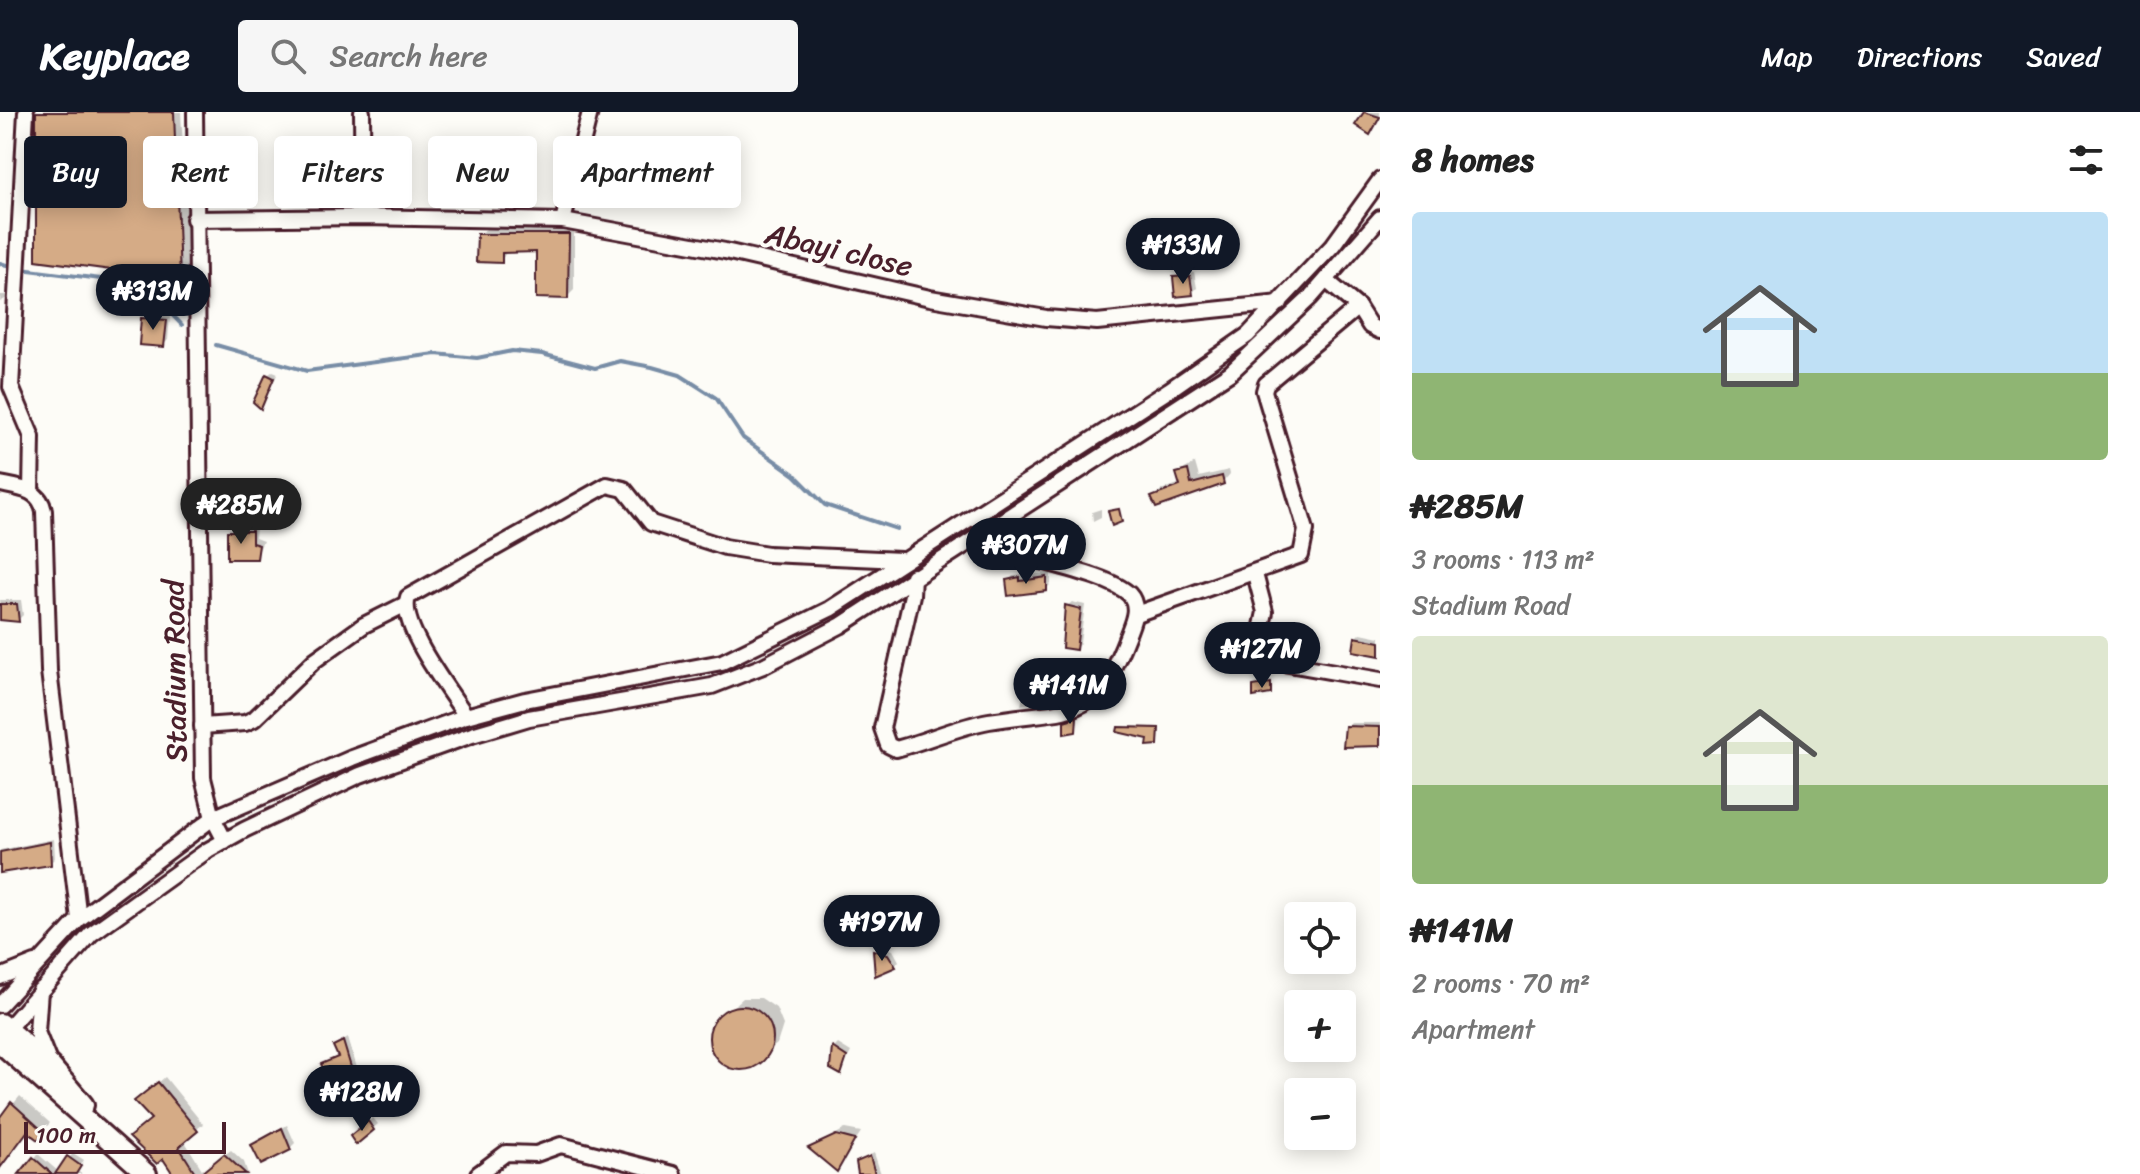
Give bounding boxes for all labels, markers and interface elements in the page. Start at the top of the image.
search box [238,20,798,92]
text: Keyplace [40,23,190,90]
text: Search here [330,29,488,83]
text: Map [1761,32,1813,81]
text: Directions [1857,32,1982,81]
text: Saved [2026,32,2100,81]
icon: search [266,34,310,78]
text: 8 homes [1412,130,1534,190]
chip: Buy [24,136,127,208]
chip: Rent [143,136,258,208]
chip: Filters [274,136,412,208]
chip: New [428,136,537,208]
chip: Apartment [553,136,741,208]
icon: filters [2064,138,2108,182]
street label: Abayi close [759,207,918,293]
pin: ₦133M [1127,218,1239,286]
text: ₦133M [1144,221,1222,267]
pin: ₦313M [97,264,209,332]
icon: home [1688,264,1832,408]
text: ₦313M [114,267,192,313]
text: ₦285M [1412,476,1523,536]
pin: ₦285M [185,478,297,546]
text: ₦285M [198,481,284,527]
pin: ₦307M [970,518,1082,586]
text: ₦307M [984,521,1068,567]
text: 3 rooms · 113 m² [1412,536,1595,582]
street label: Stadium Road [146,577,204,763]
text: Stadium Road [1412,582,1570,628]
pin: ₦127M [1206,622,1318,690]
text: ₦127M [1222,625,1302,671]
pin: ₦141M [1014,658,1126,726]
text: ₦141M [1031,661,1109,707]
icon: home [1688,688,1832,832]
pin: ₦197M [826,895,938,963]
text: ₦197M [842,898,922,944]
text: ₦141M [1412,900,1513,960]
map controls [1284,902,1356,1150]
button: locate [1284,902,1356,974]
text: 2 rooms · 70 m² [1412,960,1590,1006]
button: + [1284,990,1356,1062]
text: Apartment [1412,1006,1535,1052]
pin: ₦128M [306,1065,418,1133]
text: ₦128M [322,1068,402,1114]
button: − [1284,1078,1356,1150]
text: 100 m [36,1116,96,1155]
scale bar [24,1118,226,1154]

